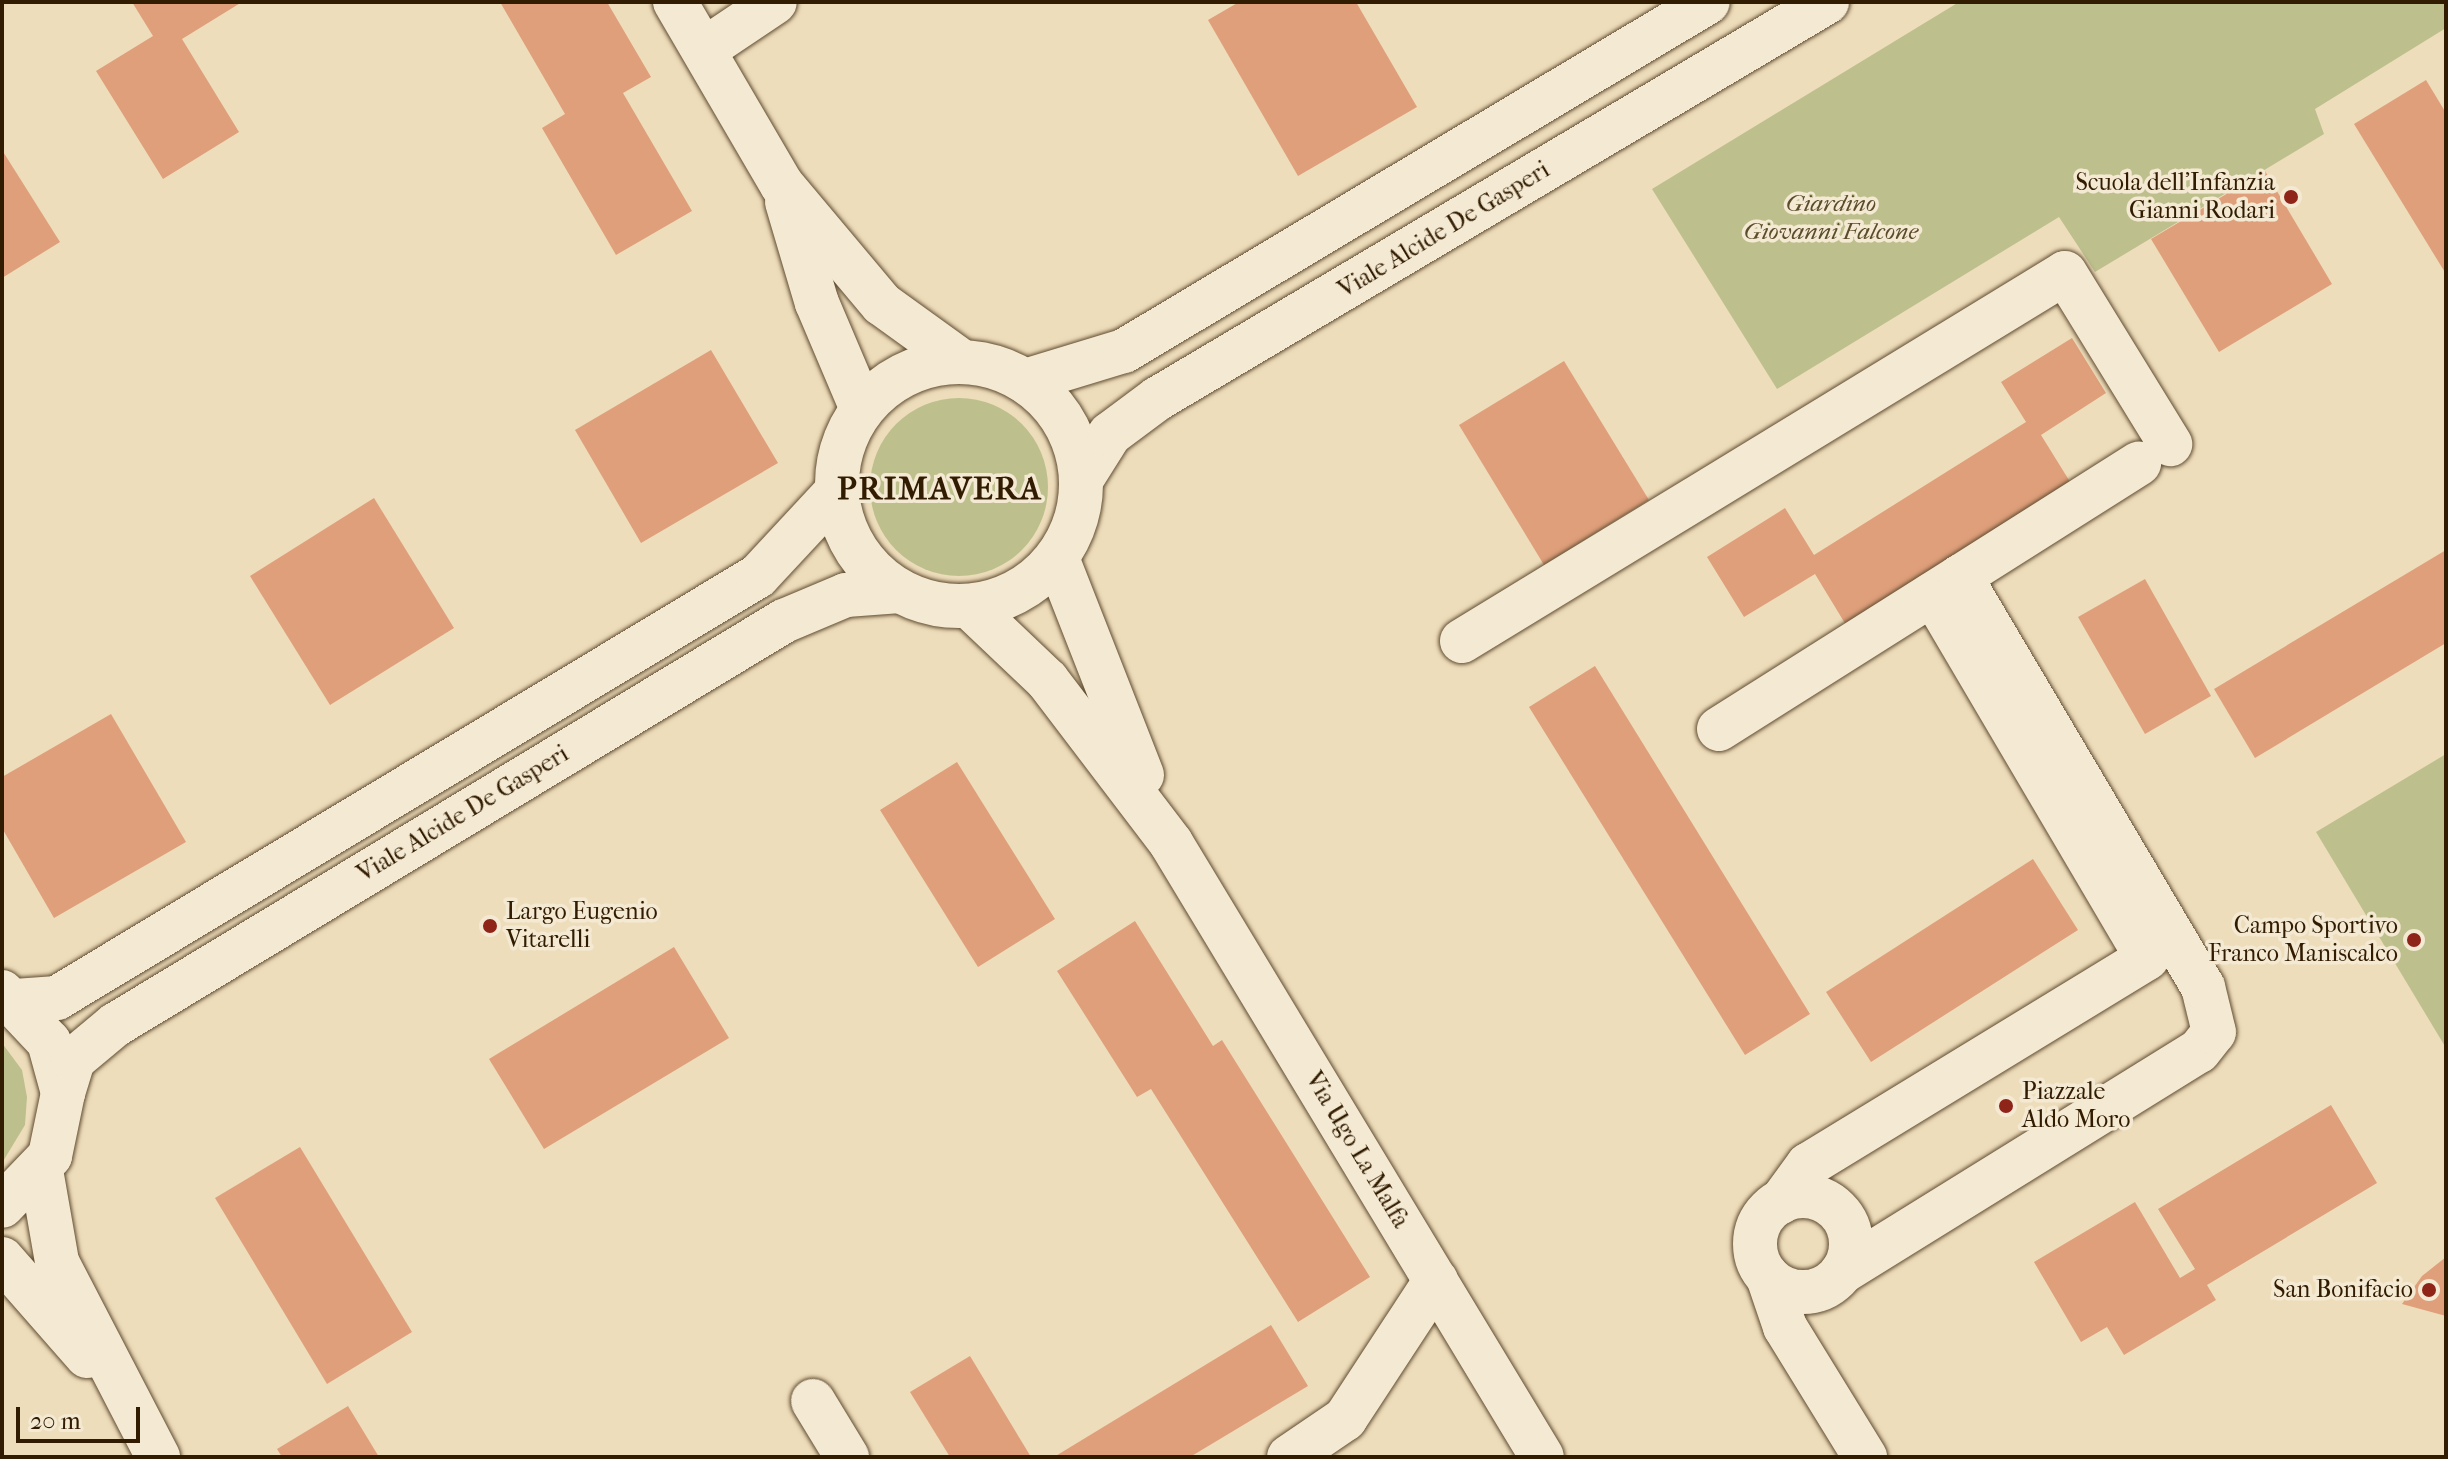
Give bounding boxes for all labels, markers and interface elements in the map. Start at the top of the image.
street label: Viale Alcide De Gasperi [1333,156,1555,304]
place label: Scuola dell'Infanzia Gianni Rodari [2075,169,2275,225]
marker: Scuola dell'Infanzia Gianni Rodari [2282,188,2300,206]
park label: Giardino Giovanni Falcone [1744,190,1918,246]
district label: PRIMAVERA [837,470,1043,508]
street label: Viale Alcide De Gasperi [352,740,574,888]
place label: Largo Eugenio Vitarelli [506,898,658,954]
place label: Campo Sportivo Franco Maniscalco [2208,912,2398,968]
marker: Largo Eugenio Vitarelli [481,917,499,935]
marker: Campo Sportivo Franco Maniscalco [2405,931,2423,949]
street label: Via Ugo La Malfa [1299,1067,1415,1233]
place label: Piazzale Aldo Moro [2022,1078,2130,1134]
marker: Piazzale Aldo Moro [1997,1097,2015,1115]
place label: San Bonifacio [2273,1276,2413,1304]
marker: San Bonifacio [2420,1281,2438,1299]
scale bar [20,1391,144,1441]
text: 20 m [30,1407,81,1435]

